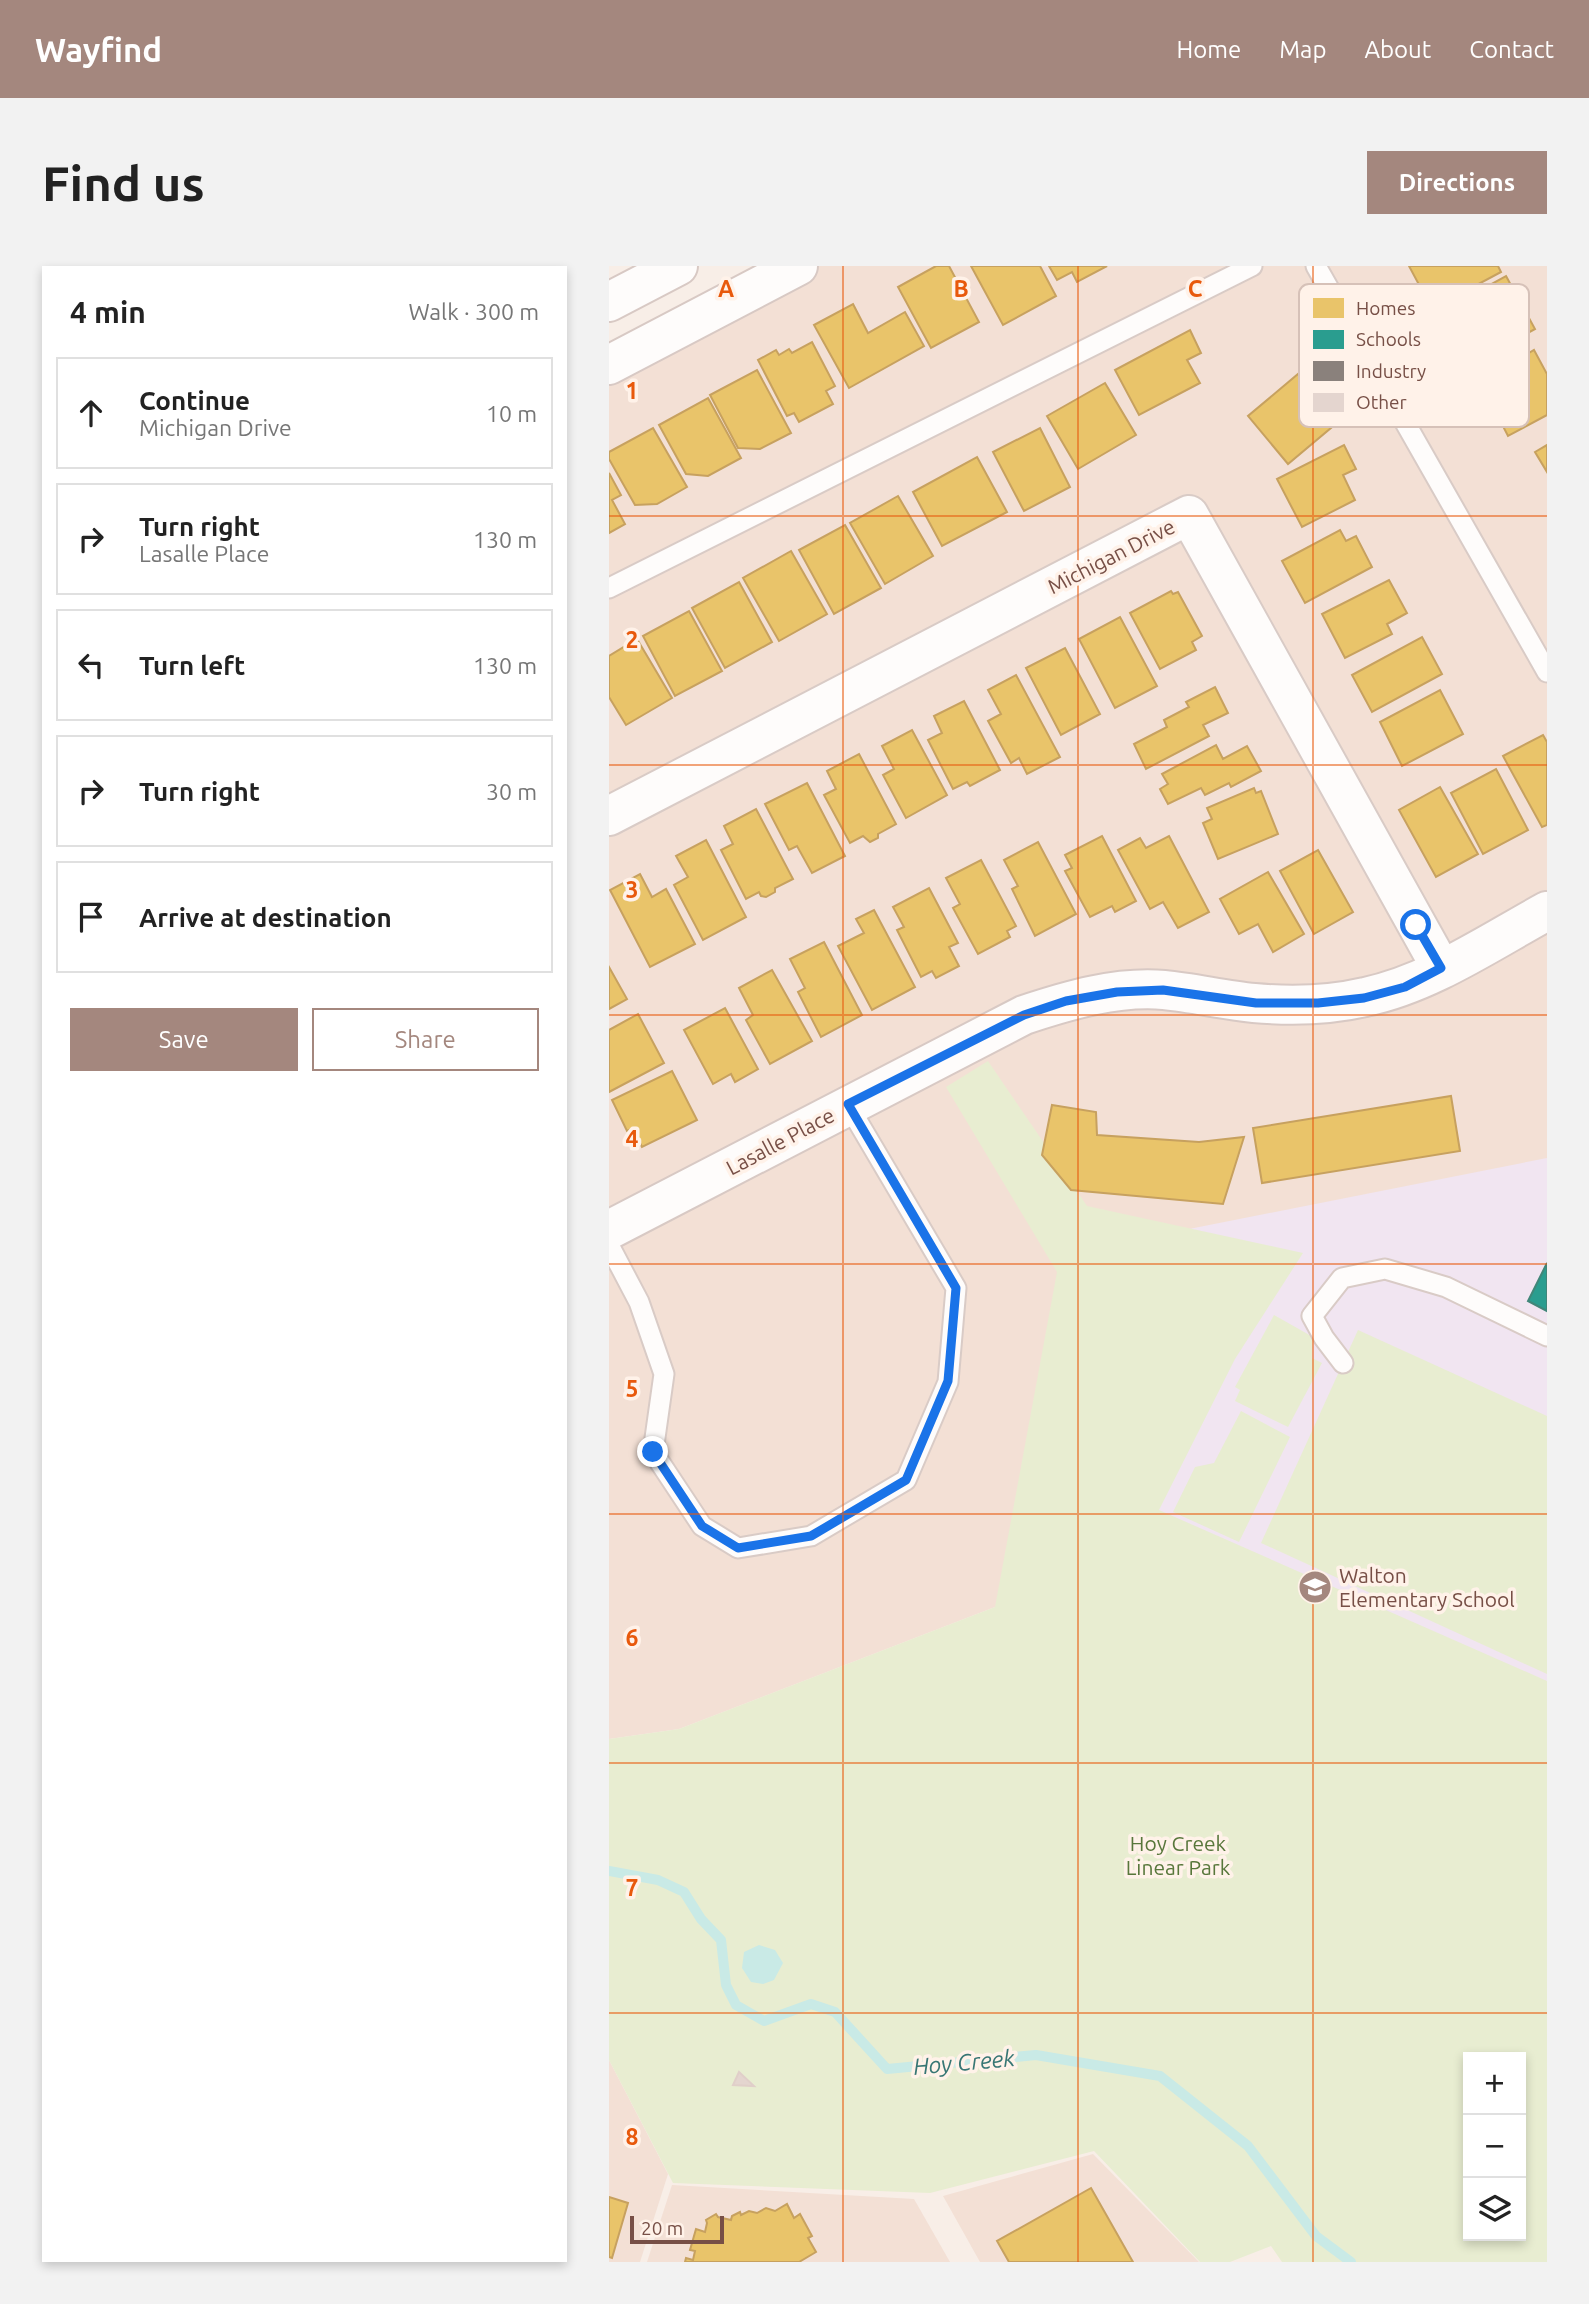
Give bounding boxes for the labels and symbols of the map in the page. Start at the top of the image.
text: A [718,276,734,301]
text: B [953,276,969,301]
text: C [1188,276,1203,301]
legend [1299,284,1529,427]
text: Homes [1356,297,1416,319]
text: Schools [1356,328,1421,350]
text: Industry [1356,360,1426,382]
text: 1 [626,378,638,403]
text: Other [1356,391,1407,413]
street label: Michigan Drive [1043,514,1179,598]
text: 2 [626,627,638,652]
text: 3 [626,877,638,902]
route start [1400,909,1431,940]
street label: Lasalle Place [722,1102,838,1180]
text: 4 [626,1126,639,1151]
text: 5 [626,1376,638,1401]
route end [637,1436,668,1467]
place label: Walton Elementary School [1339,1563,1515,1611]
school or university icon: Walton Elementary School [1296,1568,1334,1606]
text: 6 [626,1625,639,1650]
park label: Hoy Creek Linear Park [1126,1831,1231,1879]
text: 7 [626,1875,638,1900]
water label: Hoy Creek [912,2045,1016,2079]
text: 8 [626,2124,638,2149]
scale bar [630,2213,725,2245]

